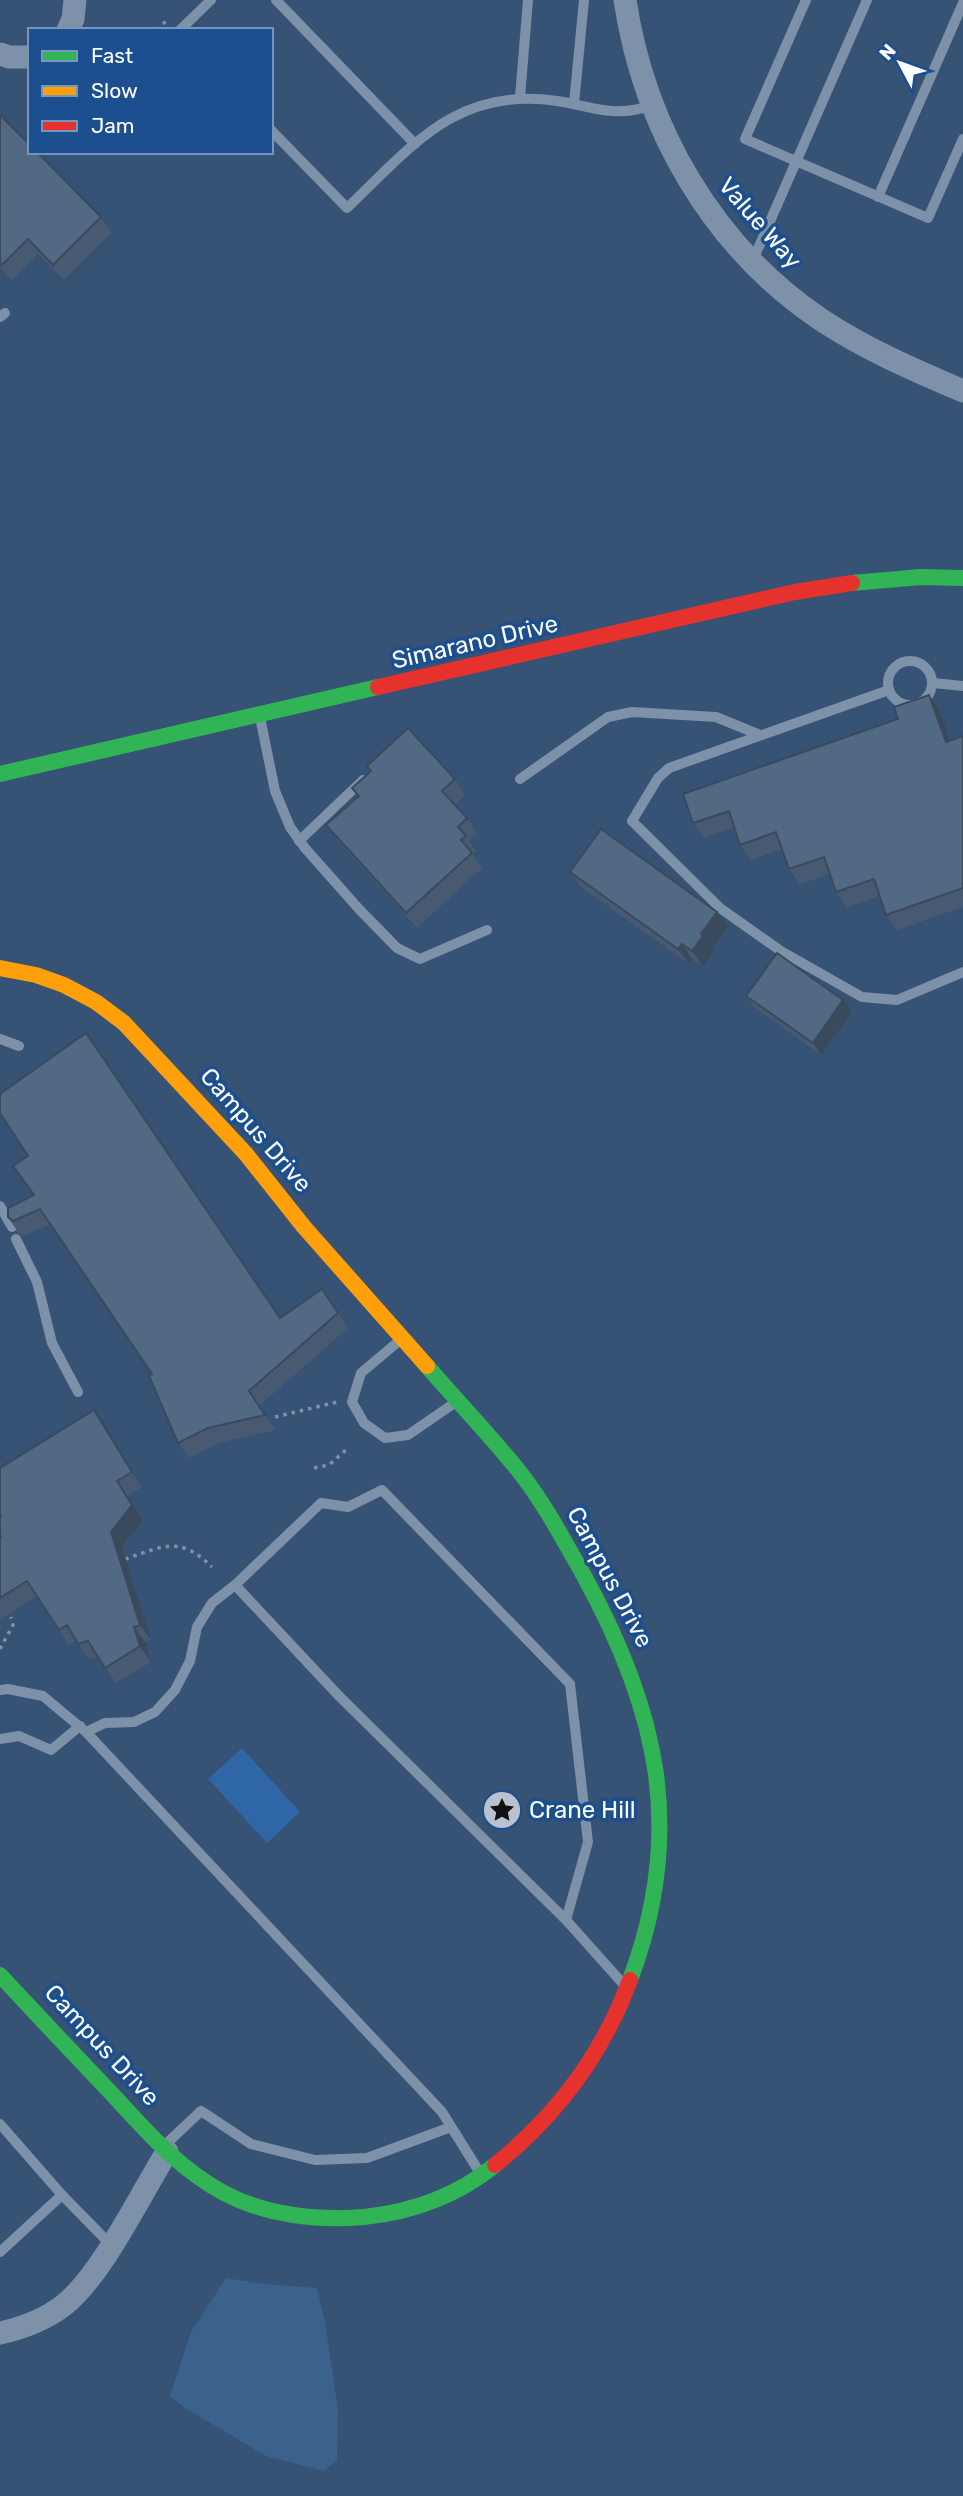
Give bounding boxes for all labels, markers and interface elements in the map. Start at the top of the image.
legend [28,28,273,154]
north arrow [865,28,935,98]
text: N [874,39,901,65]
text: Fast [91,43,133,68]
text: Slow [91,78,138,103]
text: Jam [91,113,135,138]
street label: Value Way [713,172,807,274]
street label: Simarano Drive [389,609,561,675]
street label: Campus Drive [195,1062,317,1198]
street label: Campus Drive [561,1502,659,1652]
place icon: Crane Hill [481,1789,523,1831]
place label: Crane Hill [529,1796,636,1824]
street label: Campus Drive [39,1979,165,2111]

